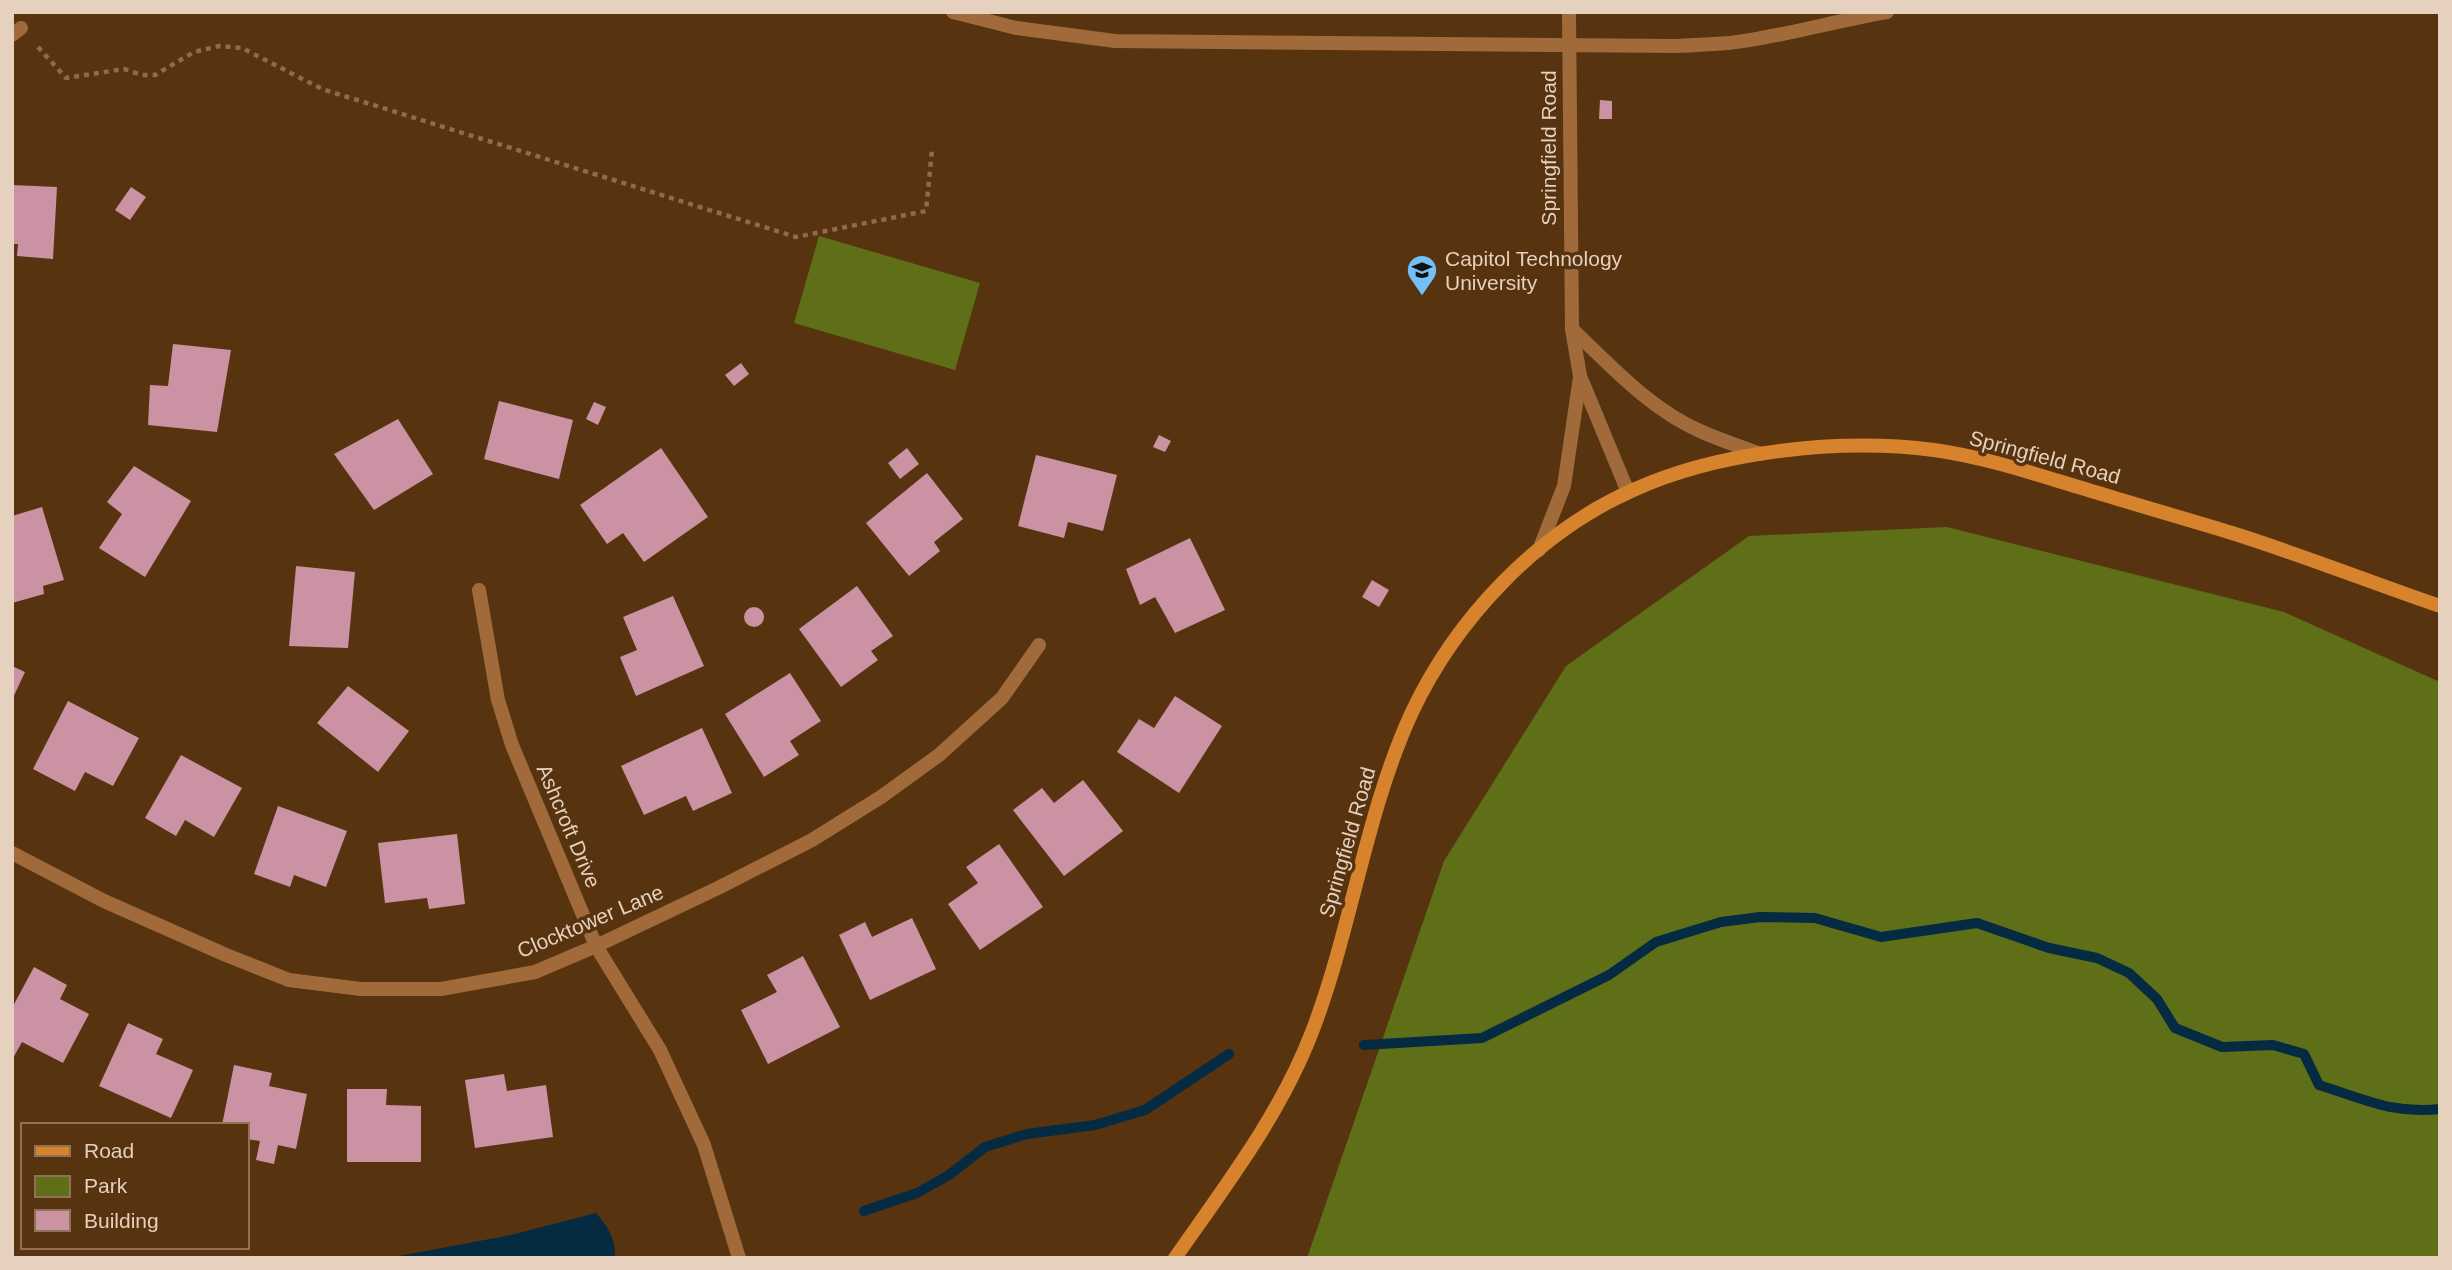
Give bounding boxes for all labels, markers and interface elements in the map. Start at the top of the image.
street label: Springfield Road [1537,70,1560,226]
place label: Capitol Technology University [1445,247,1623,294]
school or university icon: Capitol Technology University [1405,253,1439,297]
street label: Springfield Road [1967,426,2123,488]
street label: Ashcroft Drive [533,761,605,891]
street label: Springfield Road [1315,764,1379,920]
street label: Clocktower Lane [514,880,666,962]
legend [21,1123,248,1249]
text: Road [84,1139,134,1162]
text: Park [84,1174,128,1197]
text: Building [84,1209,159,1232]

